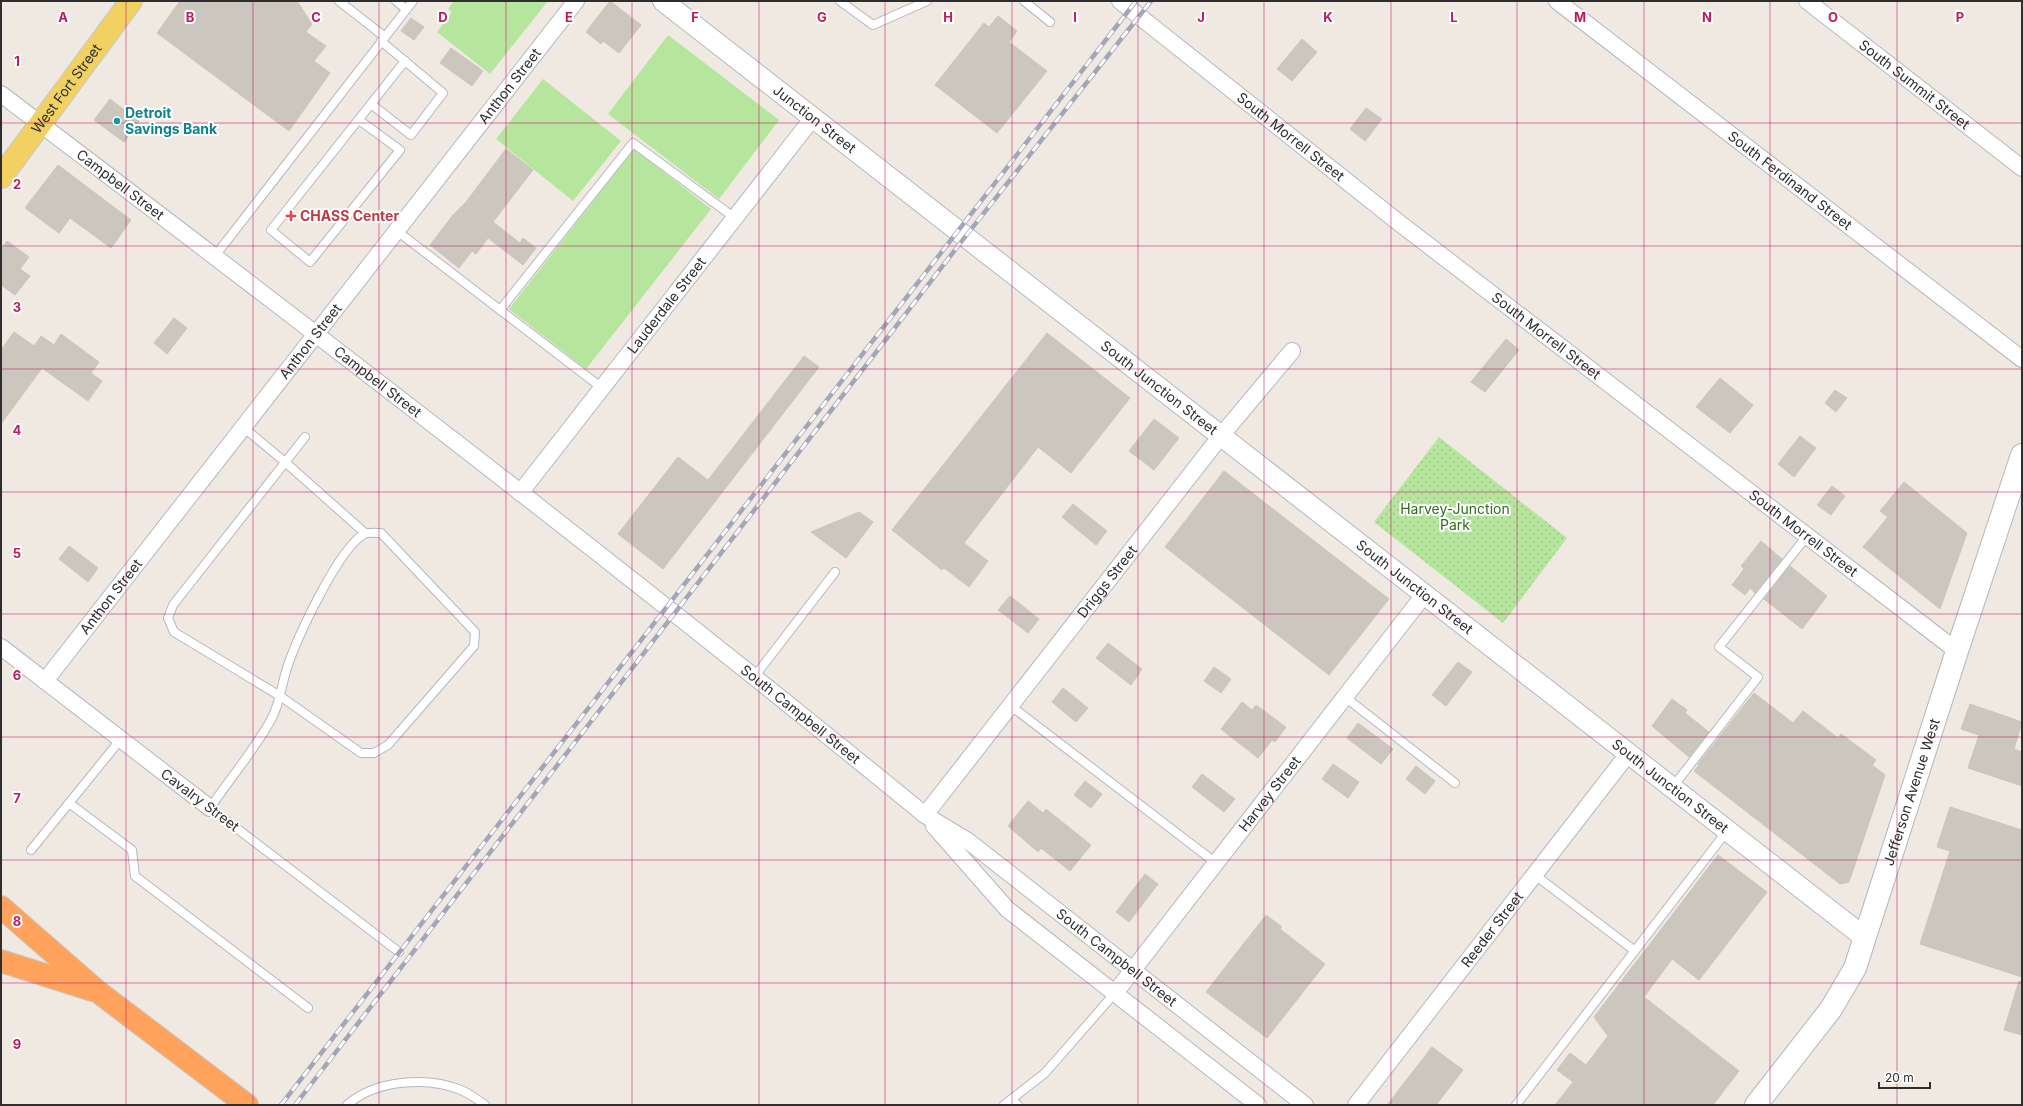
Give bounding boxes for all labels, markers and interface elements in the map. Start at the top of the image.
text: A [58,9,68,25]
text: B [186,9,195,25]
text: C [311,9,321,25]
text: D [438,9,448,25]
text: E [565,9,573,25]
text: F [691,9,699,25]
text: G [817,9,827,25]
text: H [943,9,953,25]
text: I [1073,9,1077,25]
text: J [1197,9,1205,25]
text: K [1323,9,1333,25]
text: L [1450,9,1458,25]
text: M [1574,9,1586,25]
text: N [1702,9,1712,25]
text: O [1828,9,1838,25]
text: P [1956,9,1964,25]
street label: South Summit Street [1856,36,1974,133]
street label: West Fort Street [27,40,105,136]
street label: Anthon Street [475,44,544,127]
text: 1 [14,53,20,69]
street label: Junction Street [770,81,860,157]
street label: South Morrell Street [1234,88,1348,184]
place label: Detroit Savings Bank [125,104,218,137]
marker: Detroit Savings Bank [112,116,122,126]
street label: South Ferdinand Street [1725,127,1856,233]
street label: Campbell Street [73,145,168,223]
text: 2 [13,176,21,192]
place label: CHASS Center [300,207,399,224]
marker: CHASS Center [285,210,297,222]
street label: Lauderdale Street [623,253,709,357]
street label: South Morrell Street [1489,288,1605,383]
text: 3 [13,299,21,315]
street label: Anthon Street [275,300,345,382]
street label: South Junction Street [1098,337,1221,438]
street label: Campbell Street [331,342,425,421]
text: 4 [13,422,22,438]
street label: South Morrell Street [1746,486,1862,580]
park label: Harvey-Junction Park [1400,500,1510,533]
street label: South Junction Street [1353,536,1477,637]
street label: Driggs Street [1073,541,1140,621]
text: 5 [13,545,21,561]
street label: Anthon Street [76,555,145,637]
street label: South Campbell Street [738,661,864,767]
text: 6 [13,667,21,683]
street label: Jefferson Avenue West [1879,716,1943,868]
street label: South Junction Street [1609,735,1733,837]
street label: Harvey Street [1235,752,1304,835]
street label: Cavalry Street [158,765,243,835]
text: 7 [13,790,21,806]
street label: Reeder Street [1457,888,1526,970]
street label: South Campbell Street [1053,904,1181,1010]
text: 8 [13,913,21,929]
text: 9 [13,1036,21,1052]
scale bar [1879,1064,1930,1090]
text: 20 m [1885,1070,1914,1085]

